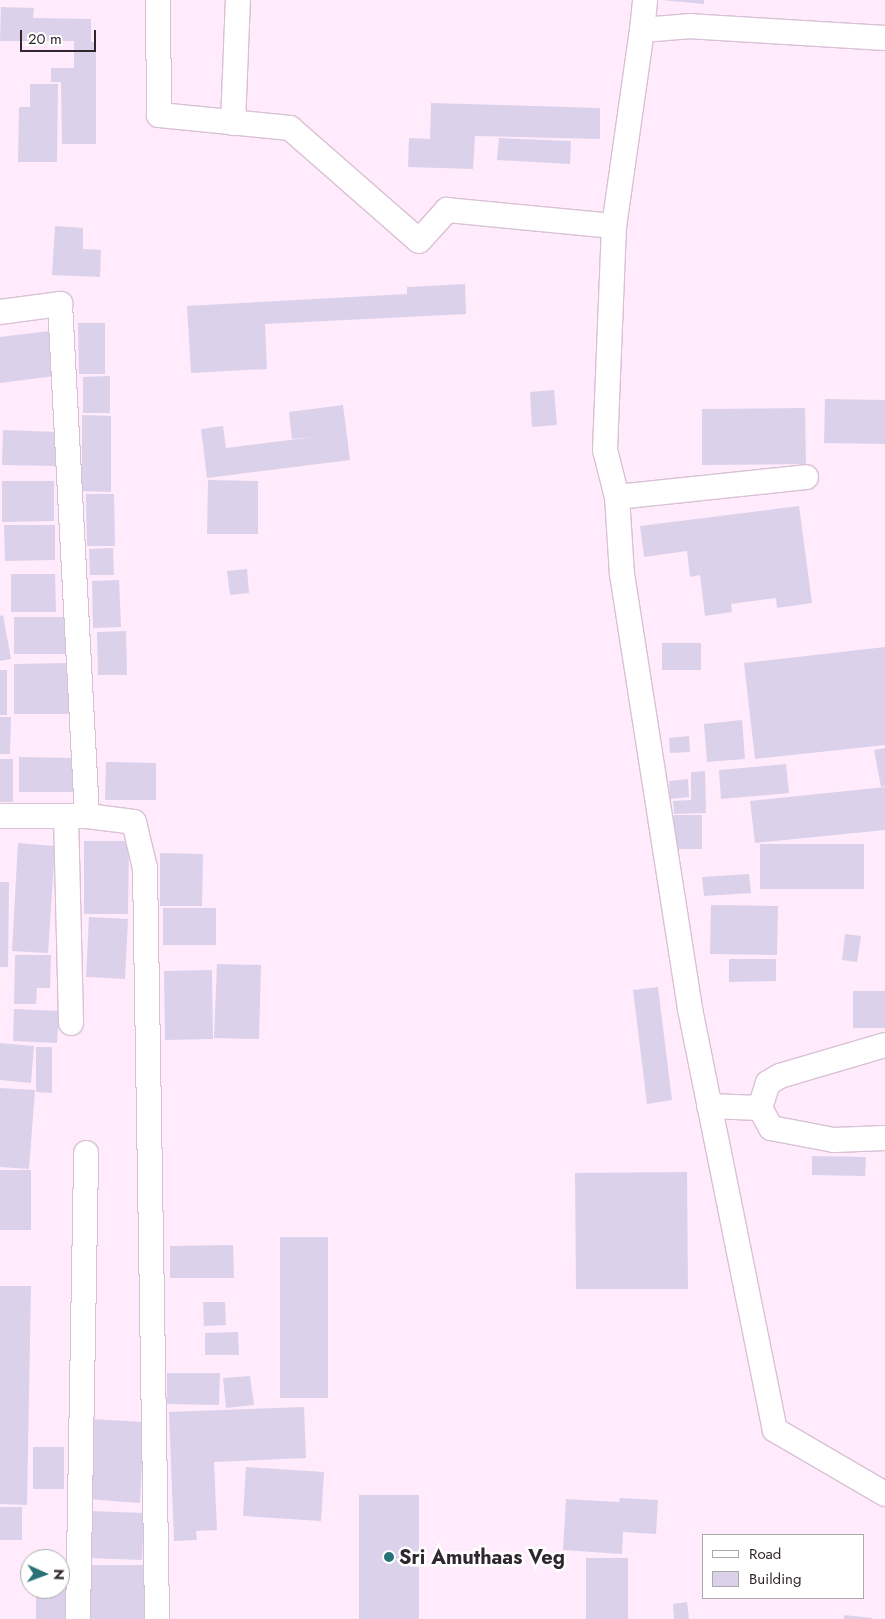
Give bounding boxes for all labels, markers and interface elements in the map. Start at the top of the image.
scale bar [22,20,99,52]
text: 20 m [28,28,62,50]
legend [702,1534,865,1599]
text: Road [749,1543,781,1565]
place label: Sri Amuthaas Veg [399,1545,565,1569]
north arrow [20,1549,70,1599]
marker: Sri Amuthaas Veg [383,1551,395,1563]
text: Building [749,1568,801,1590]
text: N [49,1569,69,1580]

